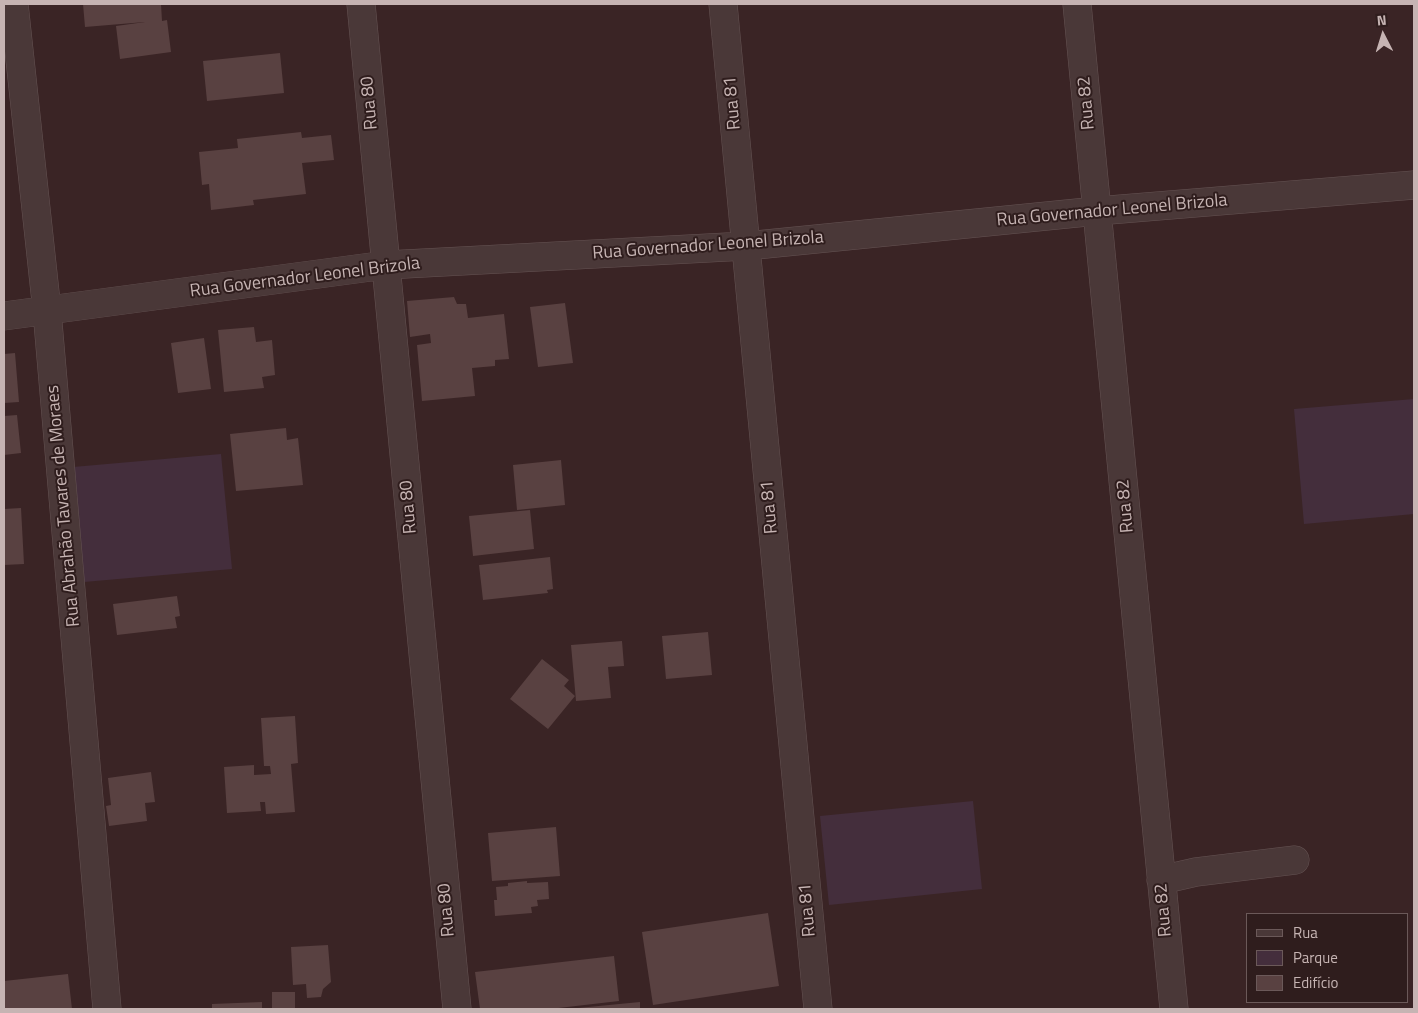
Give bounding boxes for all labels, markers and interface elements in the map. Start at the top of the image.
text: N [1376,9,1387,30]
north arrow [1358,10,1408,60]
street label: Rua 80 [357,75,383,131]
street label: Rua 81 [720,75,746,131]
street label: Rua 82 [1074,75,1100,131]
street label: Rua Governador Leonel Brizola [996,190,1228,232]
street label: Rua Governador Leonel Brizola [592,227,824,265]
street label: Rua Governador Leonel Brizola [189,253,421,303]
street label: Rua Abrahão Tavares de Moraes [43,384,85,628]
street label: Rua 82 [1113,478,1139,534]
street label: Rua 80 [396,479,422,535]
street label: Rua 81 [757,479,783,535]
street label: Rua 80 [434,882,460,938]
street label: Rua 81 [795,882,821,938]
street label: Rua 82 [1151,882,1177,938]
legend [1246,913,1408,1003]
text: Rua [1293,921,1318,944]
text: Parque [1293,946,1338,969]
text: Edifício [1293,971,1338,994]

